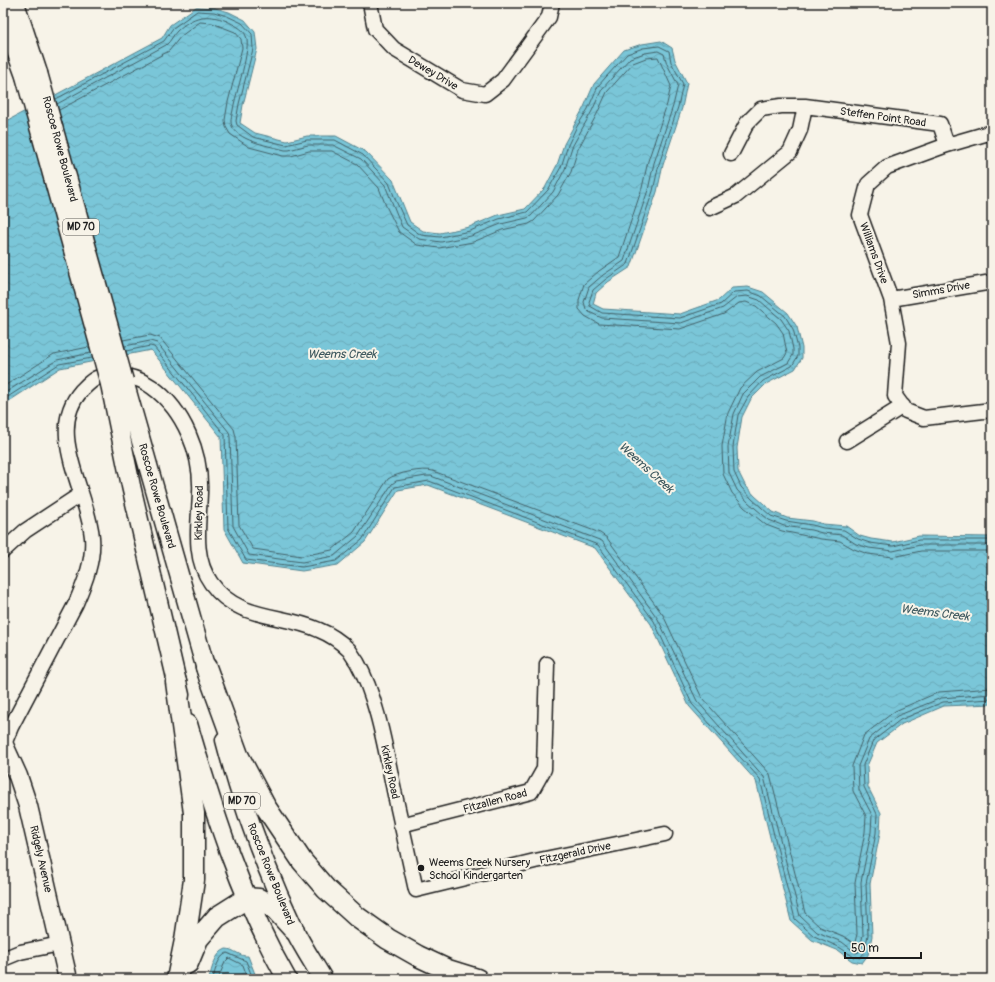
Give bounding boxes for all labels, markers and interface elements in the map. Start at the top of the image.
street label: Dewey Drive [406,53,461,93]
street label: Roscoe Rowe Boulevard [40,95,80,203]
street label: Steffen Point Road [839,105,927,129]
road number: MD 70 [63,219,99,235]
street label: Williams Drive [857,221,891,286]
street label: Simms Drive [911,278,971,301]
water label: Weems Creek [308,347,377,362]
water label: Weems Creek [615,439,677,497]
street label: Roscoe Rowe Boulevard [136,442,178,550]
street label: Kirkley Road [192,485,206,541]
water label: Weems Creek [900,601,971,625]
street label: Kirkley Road [378,744,402,800]
street label: Fitzallen Road [462,786,528,816]
road number: MD 70 [224,793,260,809]
street label: Roscoe Rowe Boulevard [245,821,297,927]
street label: Ridgely Avenue [27,824,55,894]
street label: Fitzgerald Drive [538,839,612,867]
place label: Weems Creek Nursery School Kindergarten [429,856,531,882]
marker: Weems Creek Nursery School Kindergarten [416,863,426,873]
scale bar [845,934,921,960]
text: 50 m [851,941,879,956]

